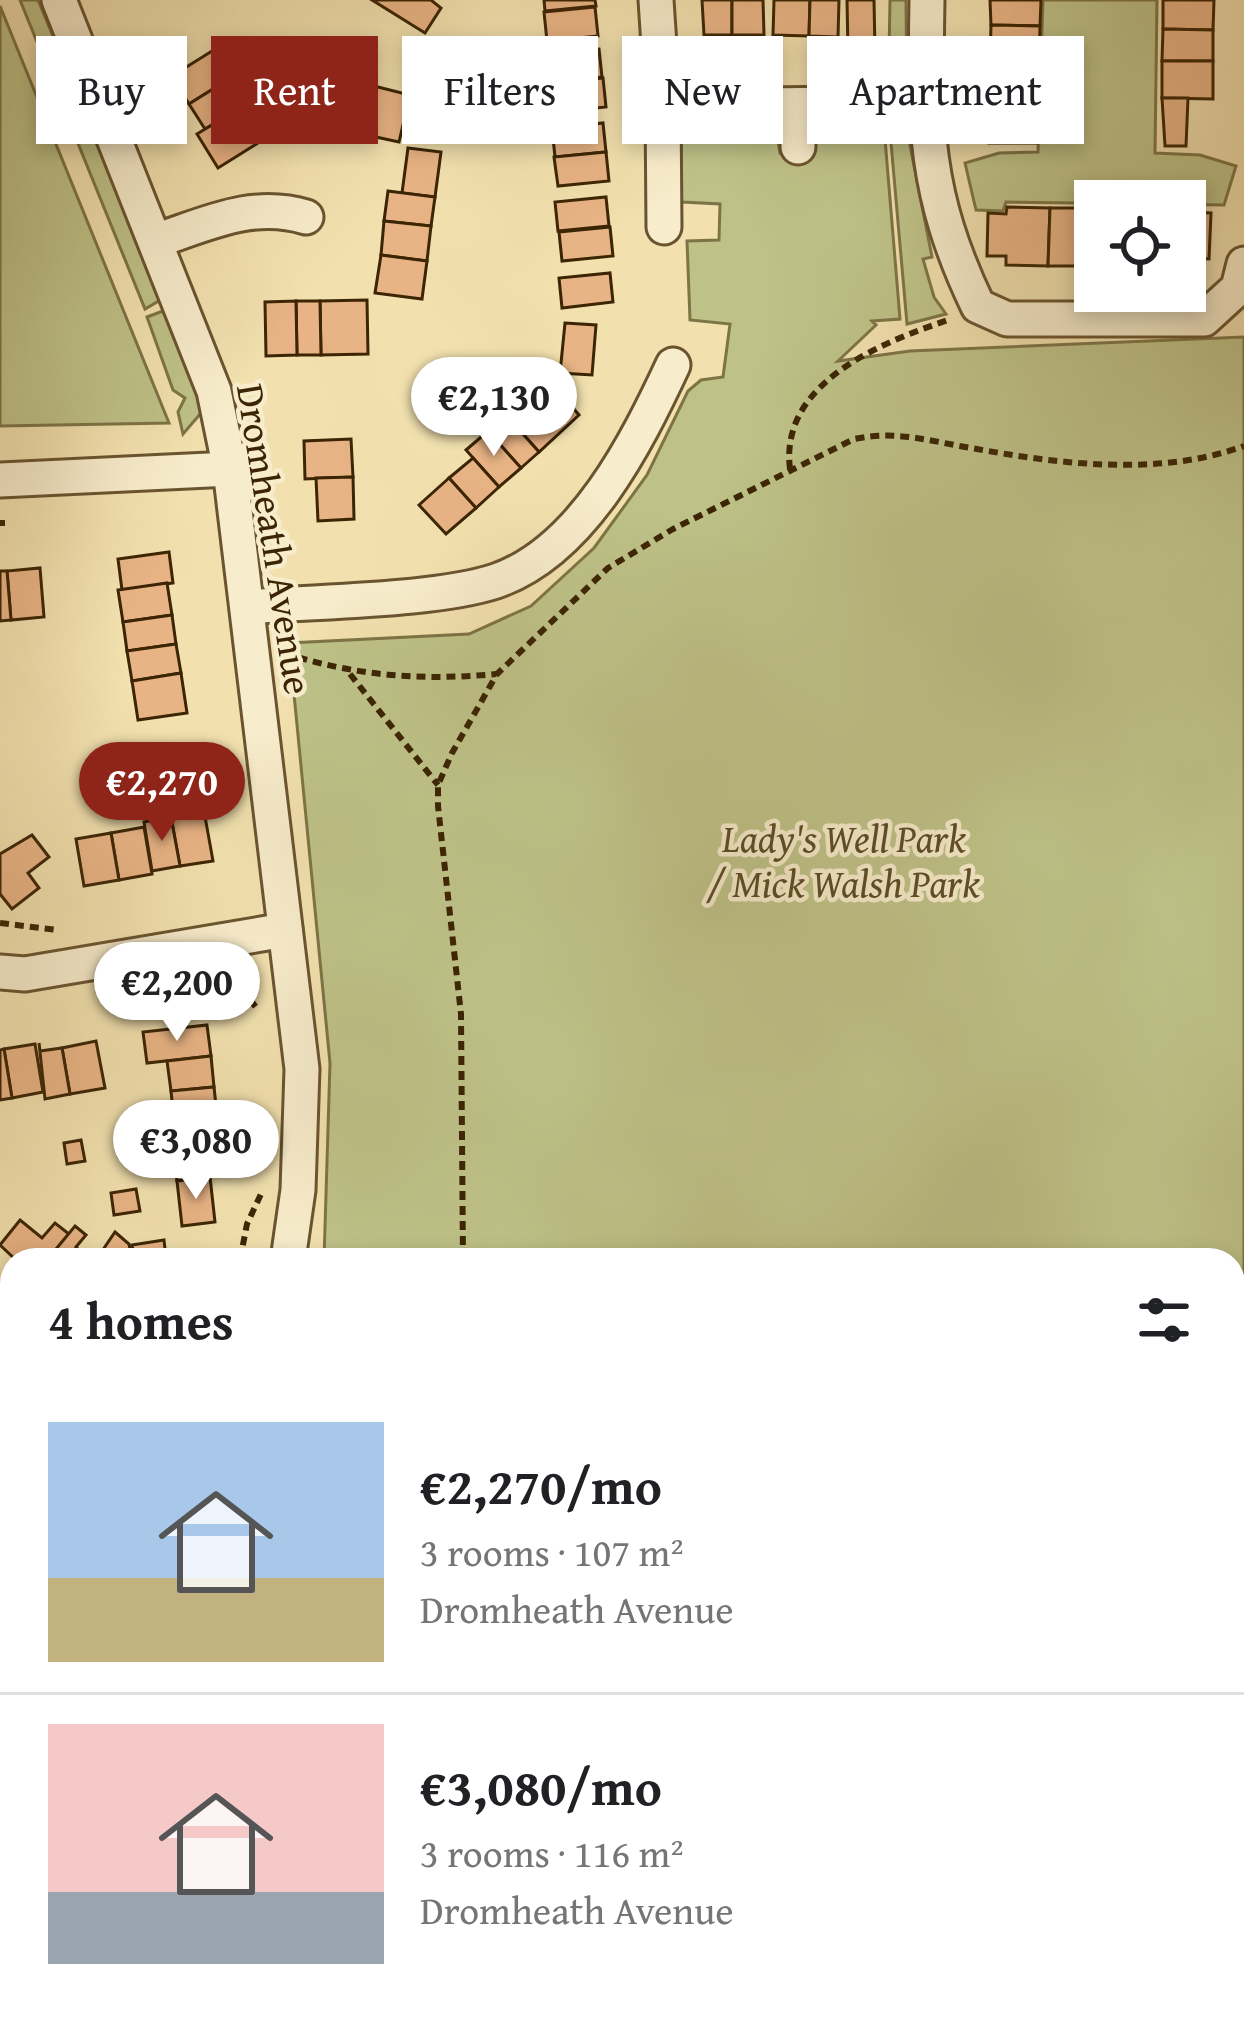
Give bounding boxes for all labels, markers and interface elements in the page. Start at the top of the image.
chip: Buy [36,36,187,144]
chip: Rent [211,36,378,144]
chip: Filters [402,36,598,144]
chip: New [622,36,783,144]
chip: Apartment [807,36,1084,144]
map controls [1074,180,1206,312]
button: locate [1074,180,1206,312]
pin: €2,130 [396,357,592,459]
text: €2,130 [438,367,550,424]
street label: Dromheath Avenue [223,380,328,698]
pin: €2,270 [64,742,260,844]
text: €2,270 [106,752,218,809]
park label: Lady's Well Park / Mick Walsh Park [705,809,980,911]
pin: €2,200 [79,942,275,1044]
text: €2,200 [121,952,233,1009]
pin: €3,080 [98,1100,294,1202]
text: €3,080 [140,1110,252,1167]
text: 4 homes [48,1283,234,1358]
icon: filters [1131,1287,1197,1353]
text: €2,270/mo [420,1448,662,1523]
icon: home [144,1470,288,1614]
text: 3 rooms · 107 m² [420,1523,684,1580]
text: Dromheath Avenue [420,1580,734,1637]
text: €3,080/mo [420,1749,662,1824]
icon: home [144,1772,288,1916]
text: 3 rooms · 116 m² [420,1824,684,1881]
text: Dromheath Avenue [420,1881,734,1938]

